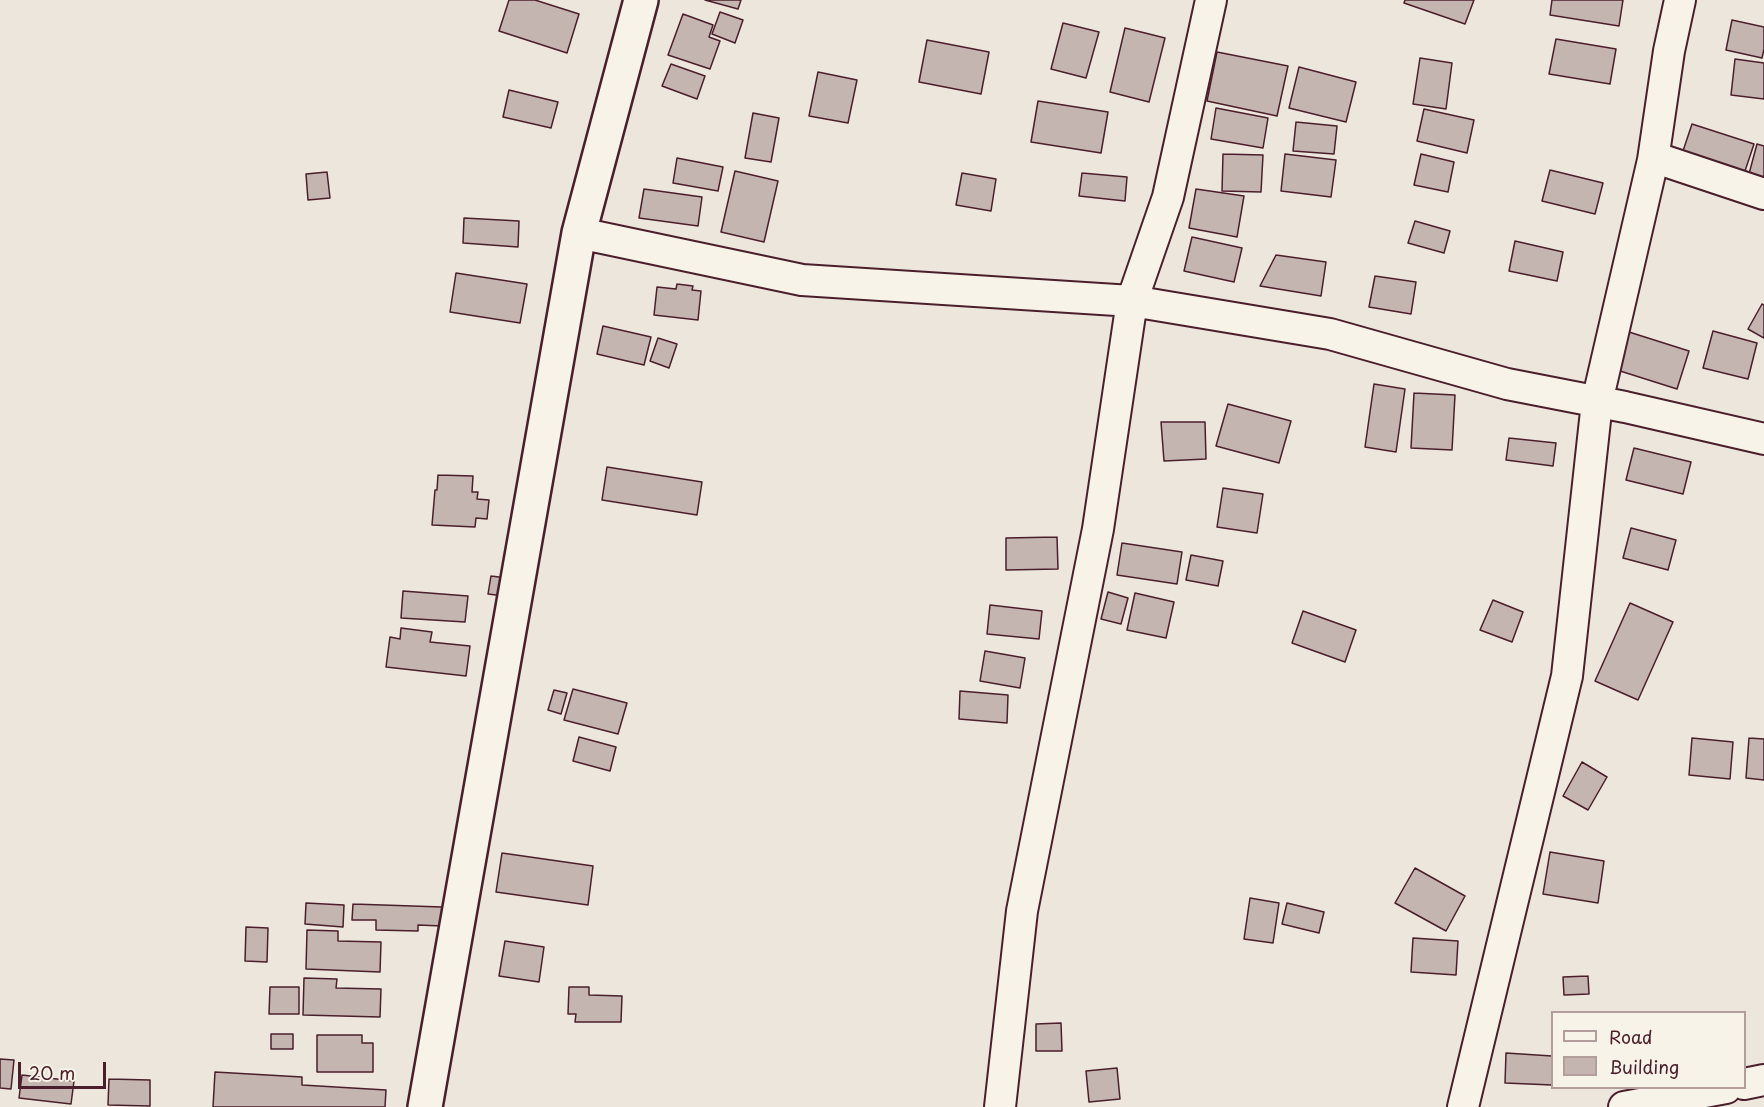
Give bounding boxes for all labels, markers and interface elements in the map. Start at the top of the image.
legend [1551,1011,1746,1089]
text: Road [1609,1023,1653,1050]
scale bar [21,1050,110,1088]
text: Building [1609,1053,1679,1080]
text: 20 m [29,1059,75,1086]

